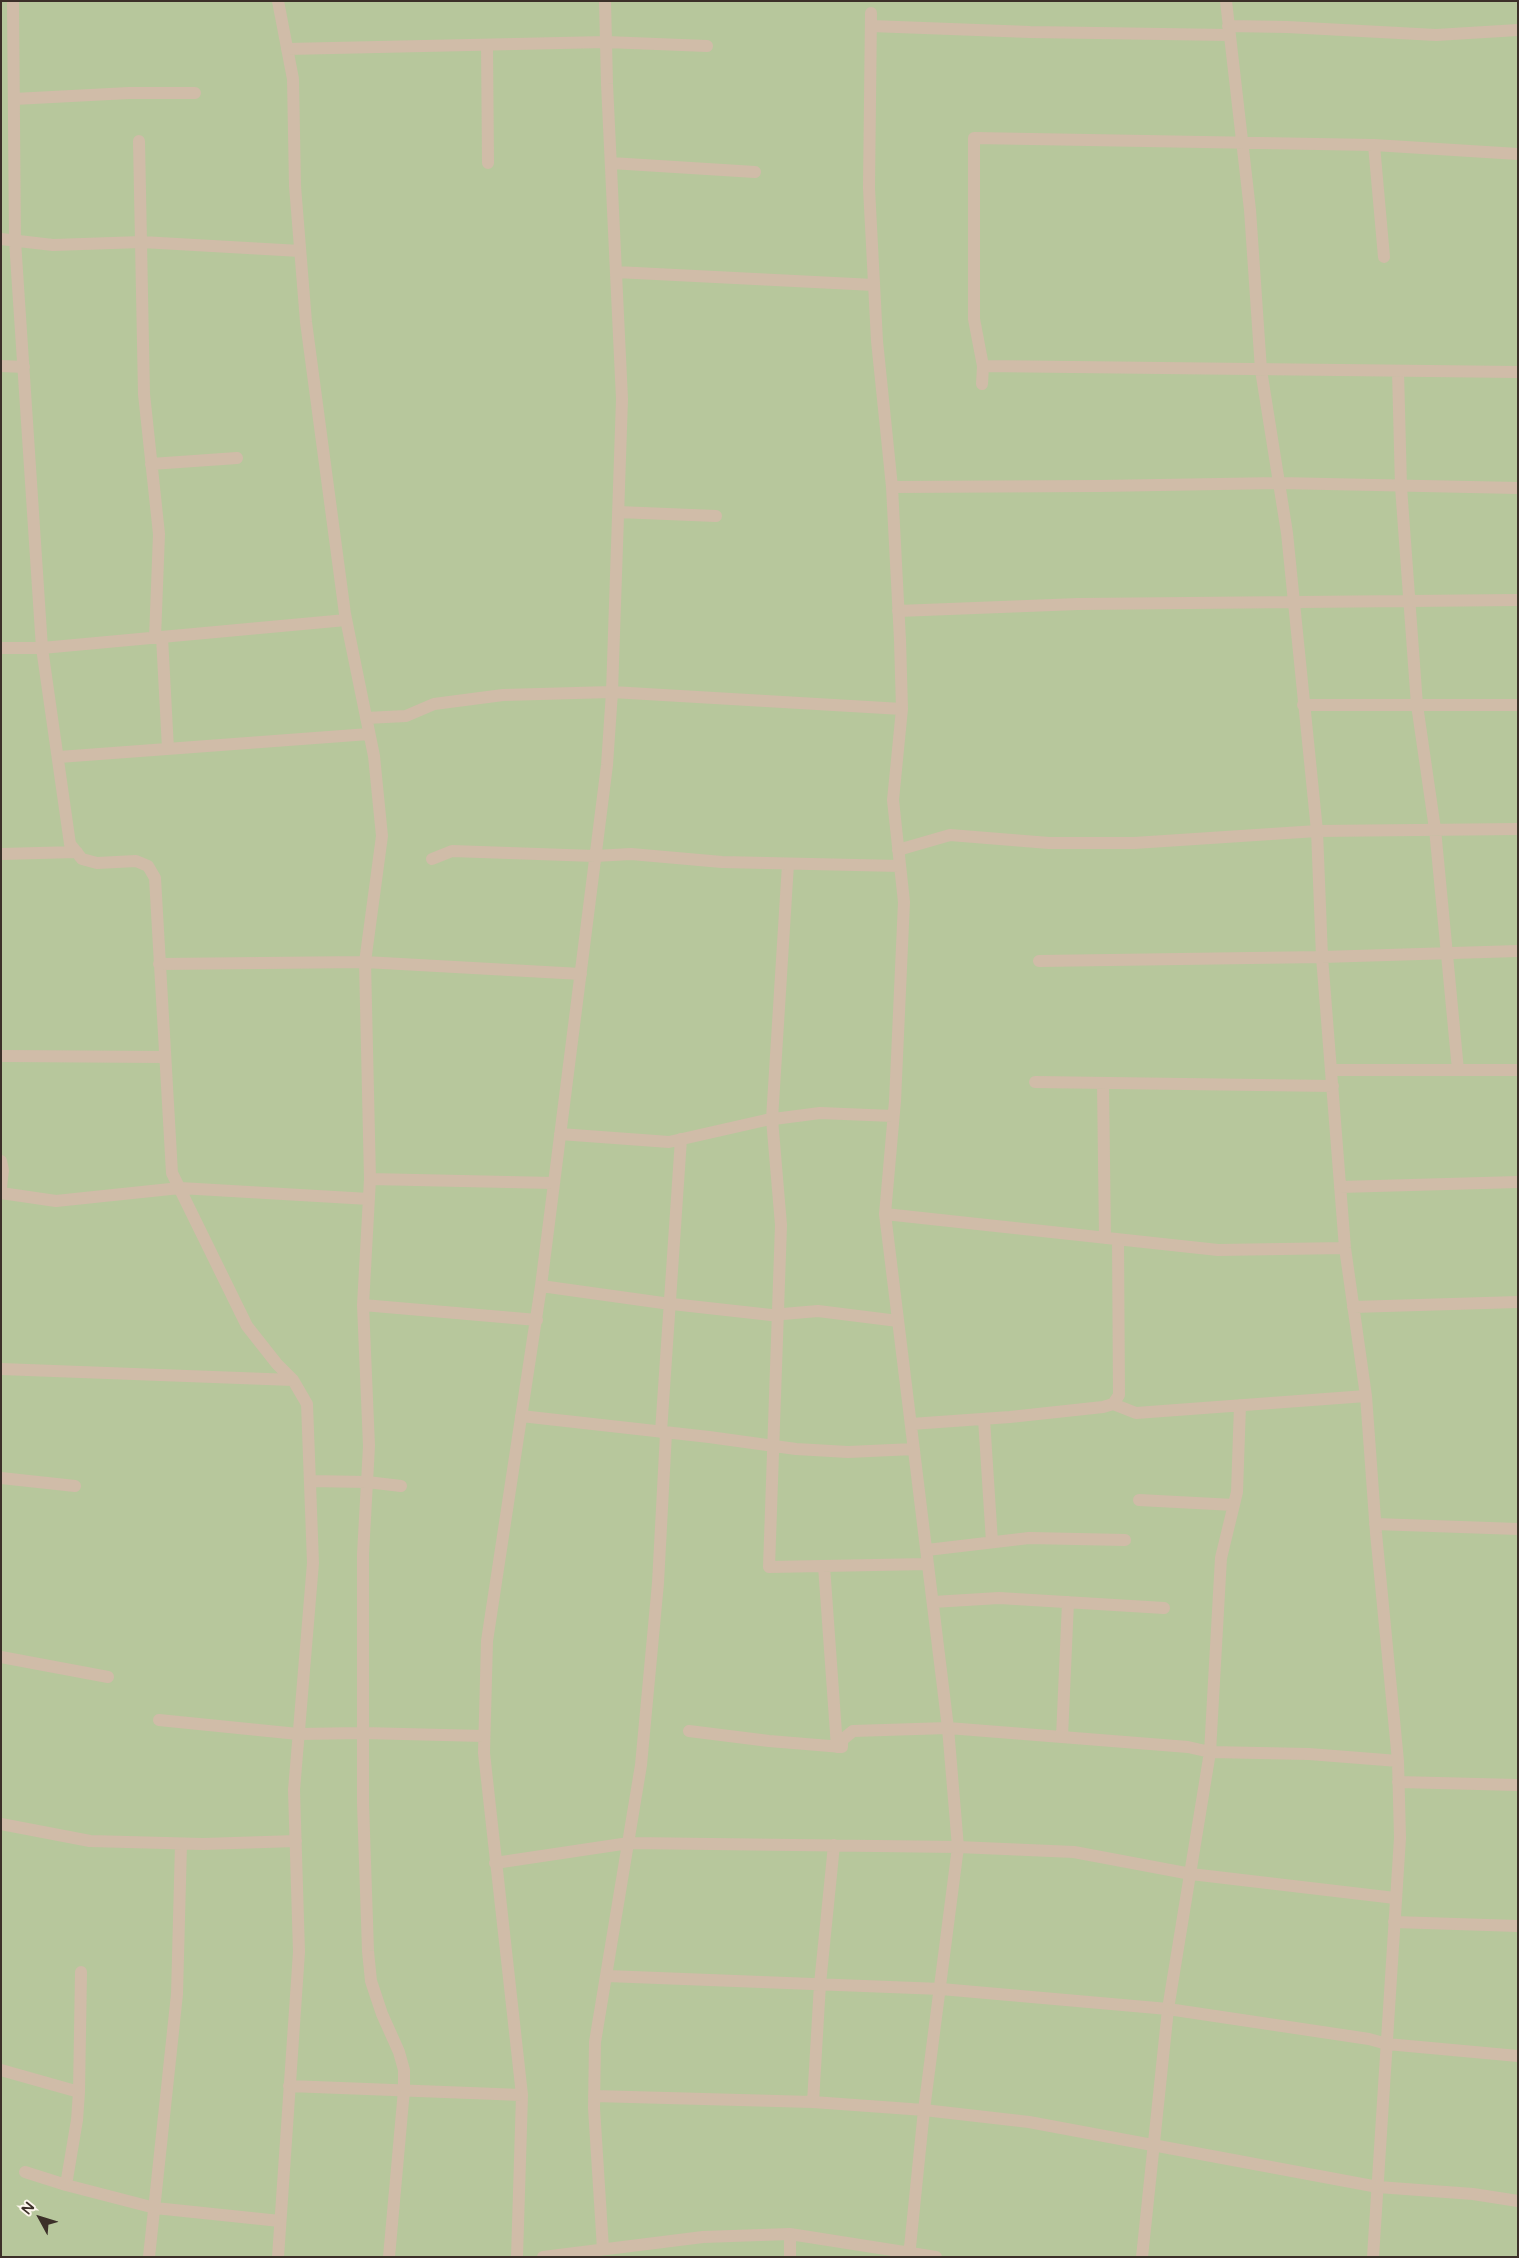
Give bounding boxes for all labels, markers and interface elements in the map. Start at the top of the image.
north arrow [15,2193,65,2243]
text: N [18,2199,38,2218]

